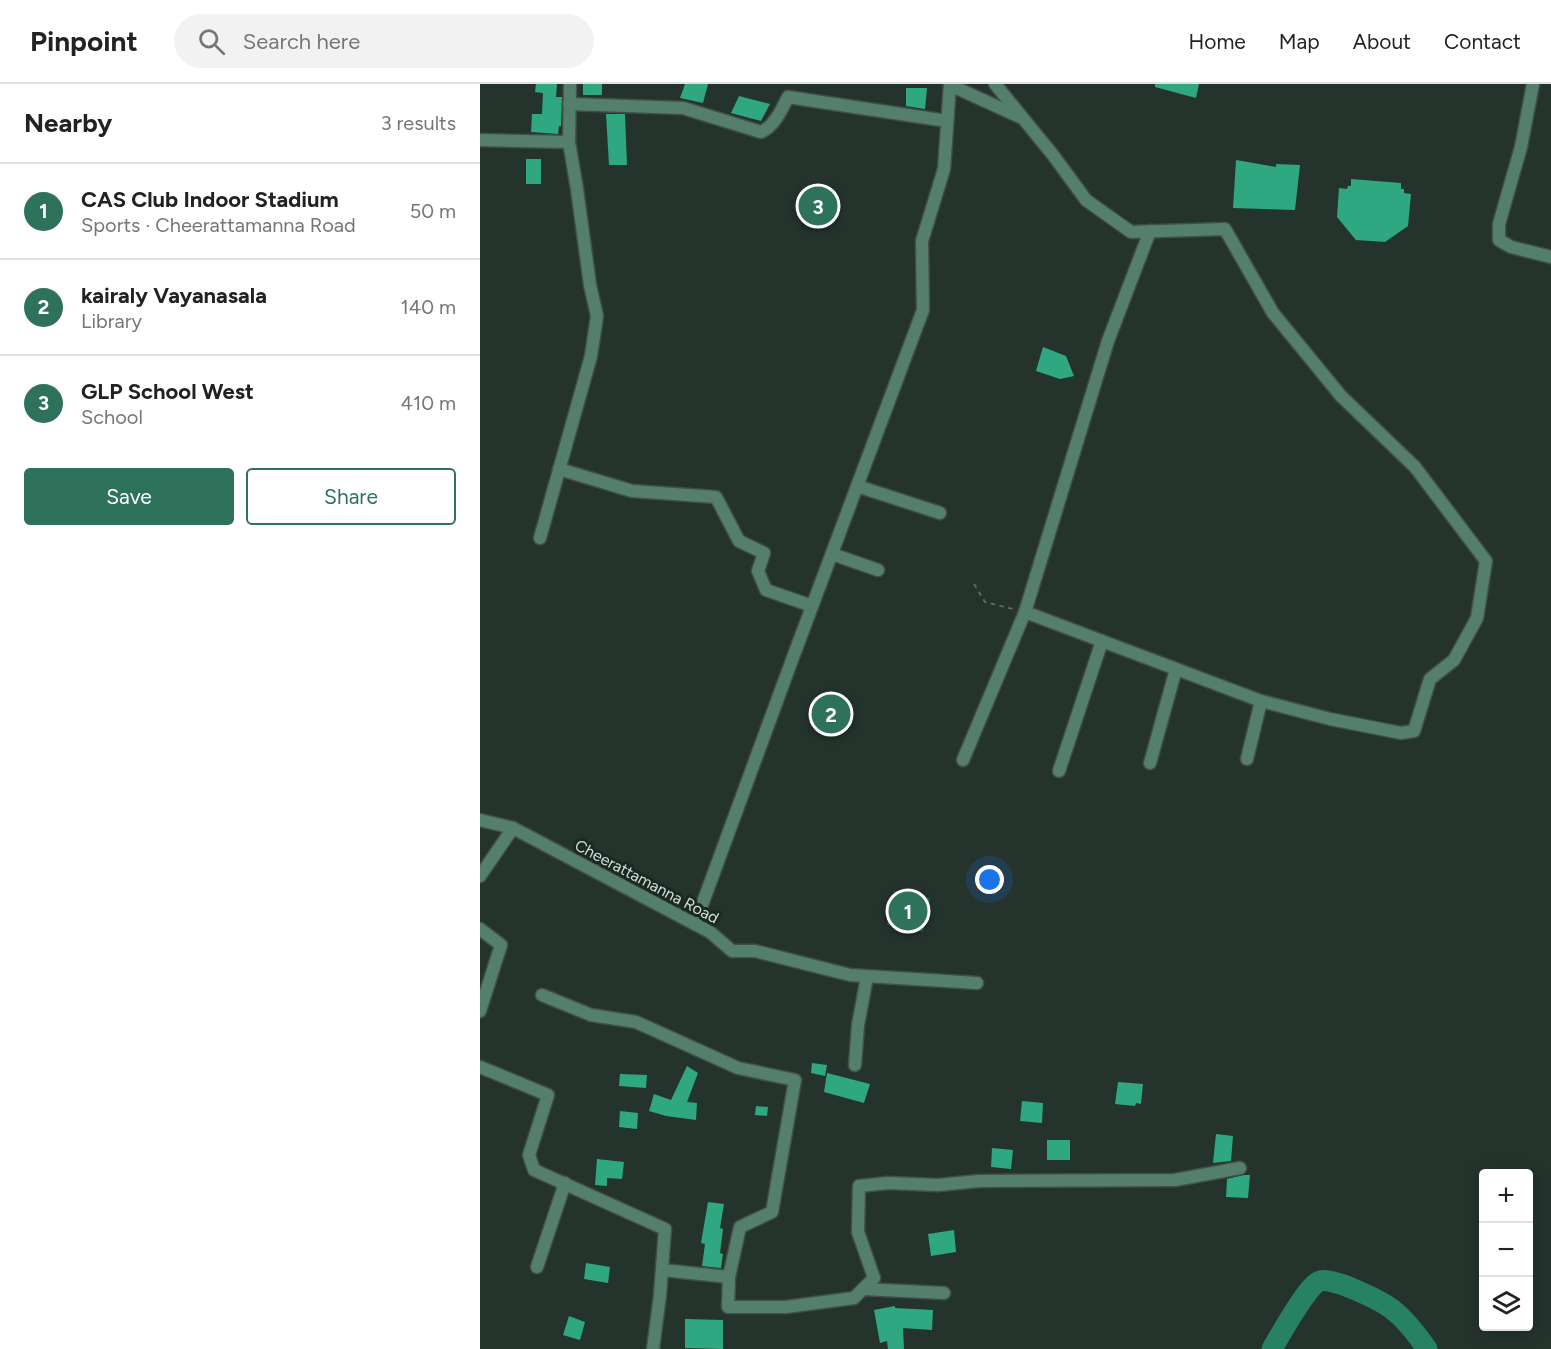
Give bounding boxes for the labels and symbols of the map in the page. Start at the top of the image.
pin: 3 [798,184,838,228]
pin: 2 [812,692,850,736]
street label: Cheerattamanna Road [572,835,722,927]
your location [975,865,1004,894]
pin: 1 [888,888,928,934]

